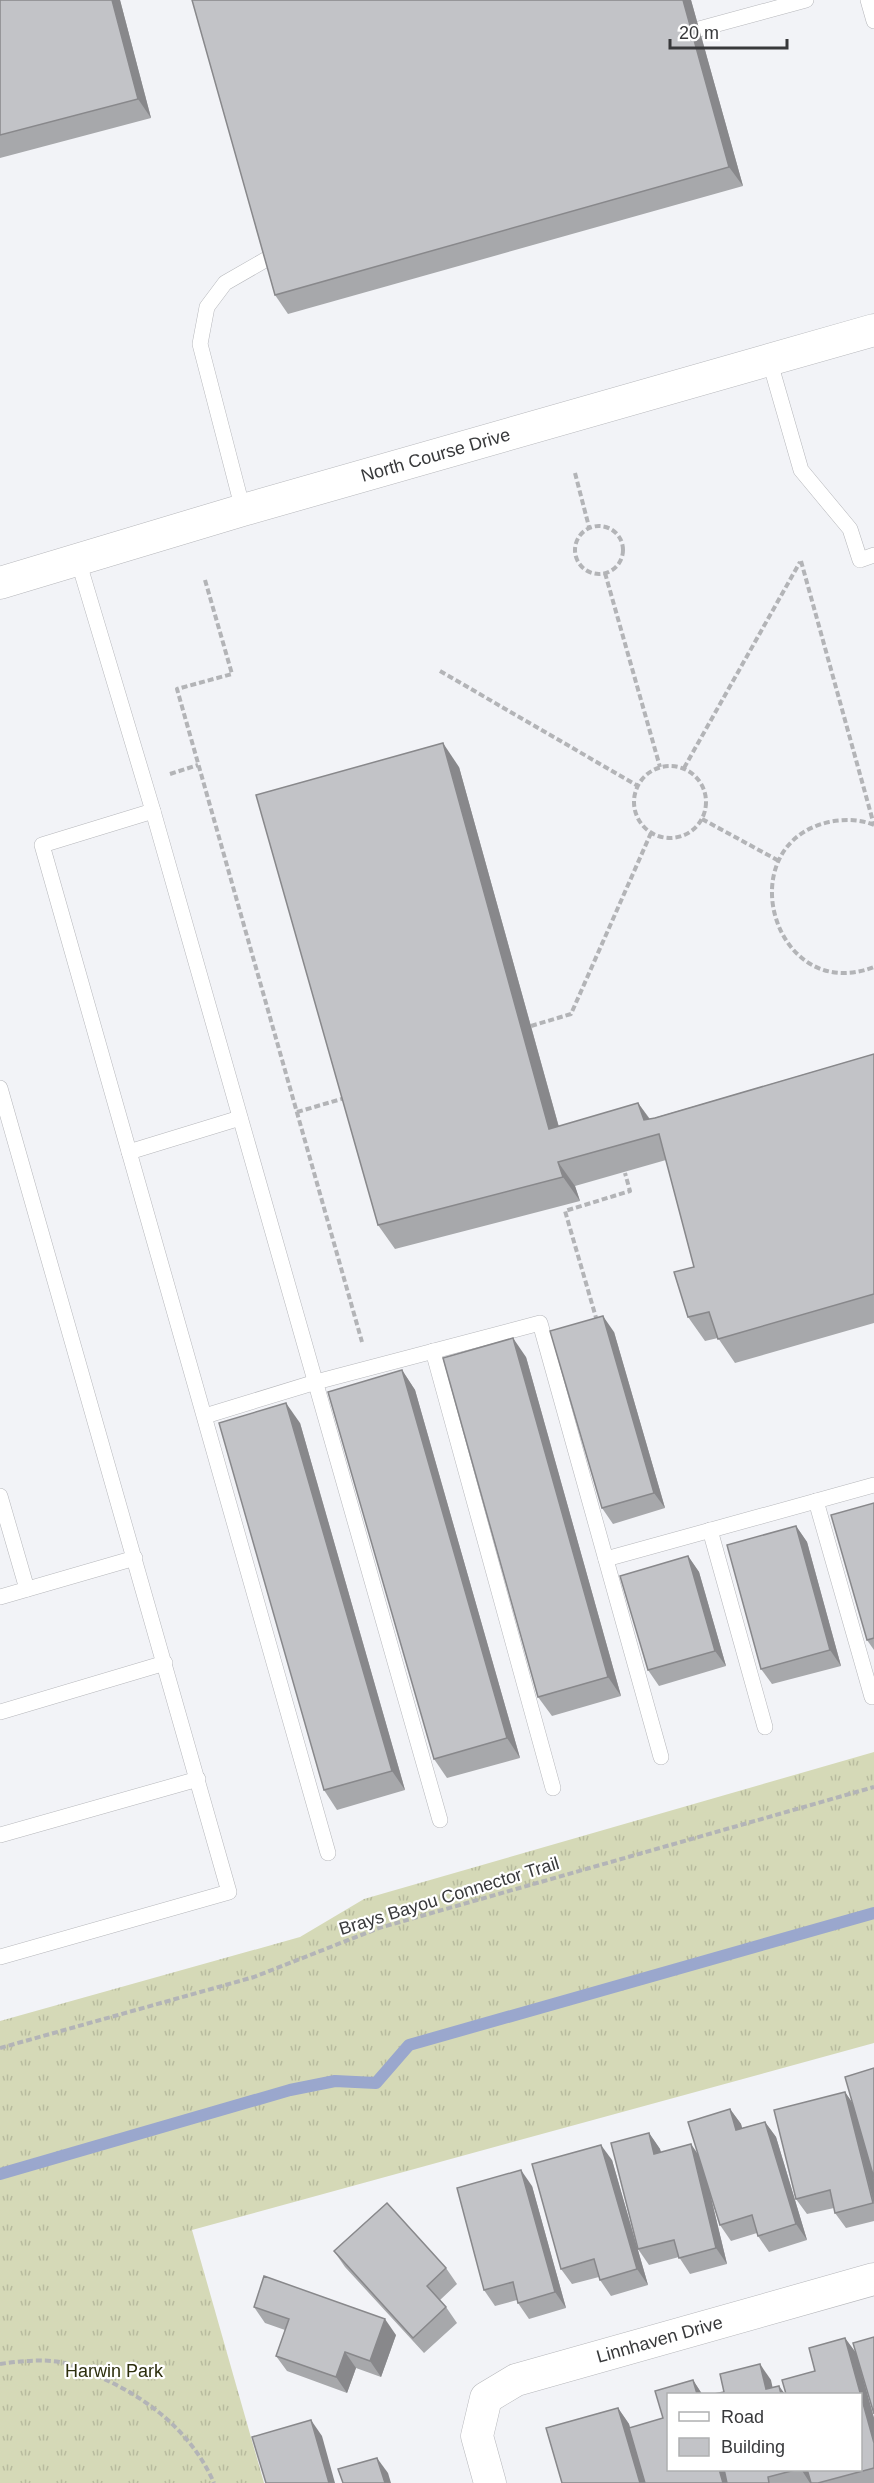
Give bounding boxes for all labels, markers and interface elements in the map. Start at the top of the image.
scale bar [670,12,787,50]
text: 20 m [679,23,719,43]
street label: North Course Drive [359,424,512,486]
street label: Brays Bayou Connector Trail [337,1853,561,1939]
street label: Linnhaven Drive [594,2312,725,2367]
park label: Harwin Park [65,2361,164,2381]
legend [667,2393,862,2471]
text: Road [721,2407,764,2427]
text: Building [721,2437,785,2457]

